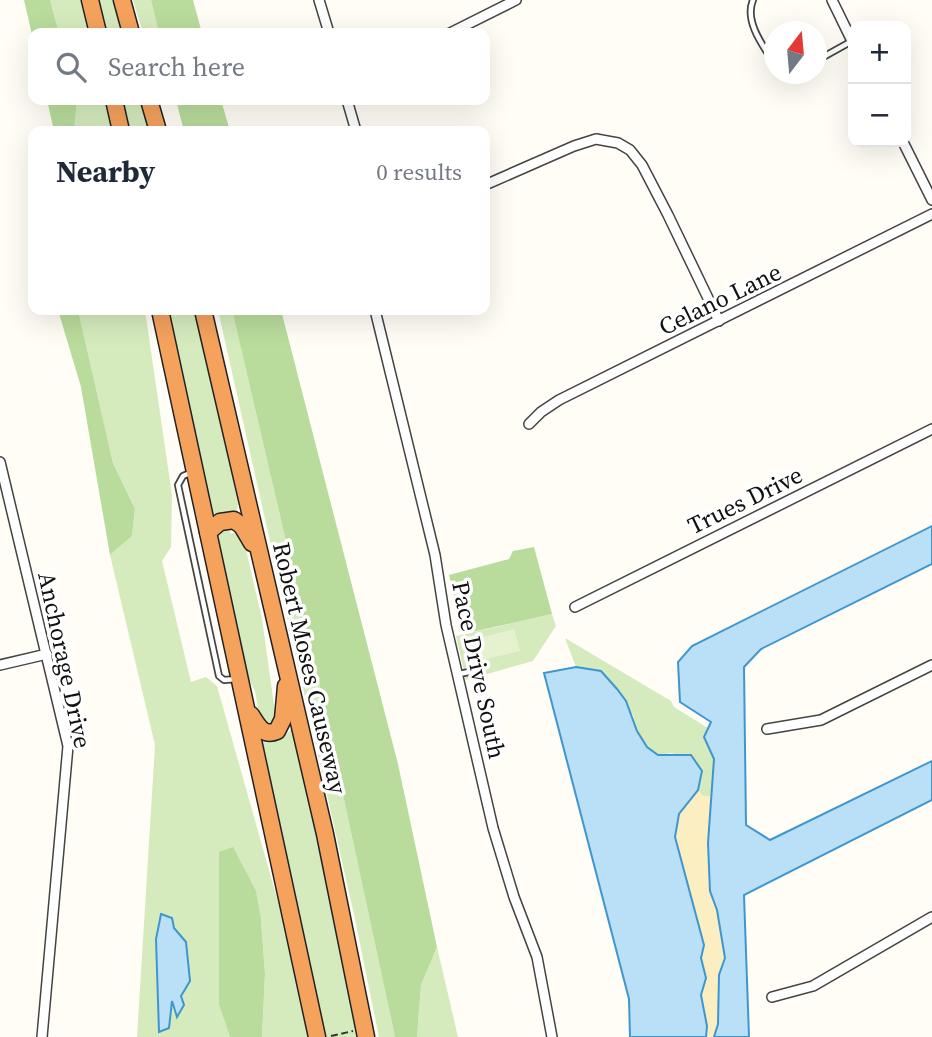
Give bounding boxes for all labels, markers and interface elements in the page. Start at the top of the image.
north arrow [764,21,827,84]
map controls [848,21,911,147]
button: + [848,21,911,84]
search box [28,28,490,105]
icon: search [52,48,90,86]
text: Search here [108,49,245,85]
button: − [848,84,911,147]
text: Nearby [56,151,155,192]
text: 0 results [376,156,462,188]
street label: Celano Lane [653,255,787,343]
street label: Trues Drive [682,458,808,542]
street label: Robert Moses Causeway [265,539,355,798]
street label: Anchorage Drive [30,569,100,751]
street label: Pace Drive South [444,578,514,762]

